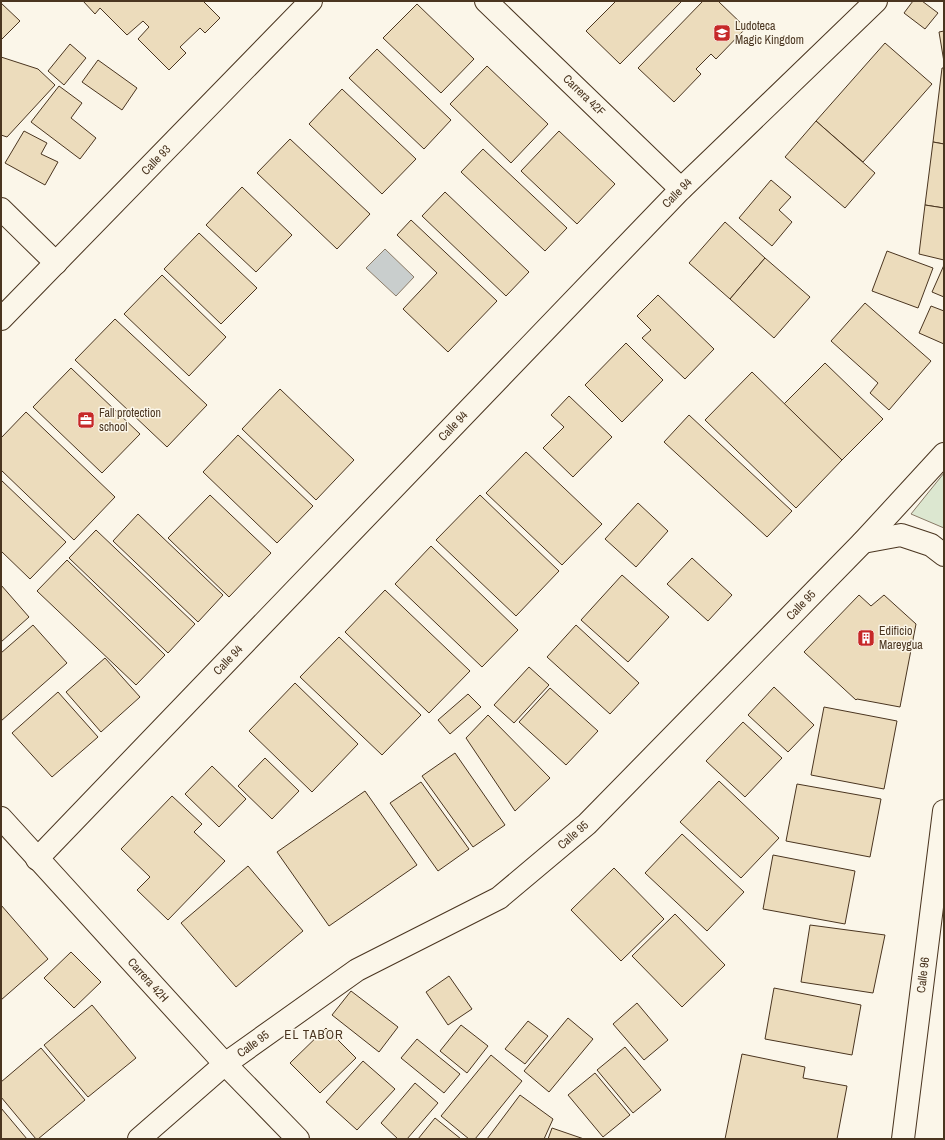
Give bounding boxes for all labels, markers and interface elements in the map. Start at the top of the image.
place label: Ludoteca Magic Kingdom [735,18,804,48]
school or university icon: Ludoteca Magic Kingdom [712,23,732,43]
street label: Carrera 42F [559,71,609,119]
street label: Calle 93 [138,141,174,179]
street label: Calle 94 [659,174,696,211]
place label: Fall protection school [99,405,161,435]
street label: Calle 94 [435,407,472,445]
office icon: Fall protection school [76,410,96,430]
street label: Calle 95 [783,586,820,624]
place label: Edificio Mareygua [879,623,923,653]
building icon: Edificio Mareygua [856,628,876,648]
street label: Calle 94 [210,641,247,679]
street label: Calle 95 [554,817,592,853]
street label: Carrera 42H [124,955,172,1005]
street label: Calle 96 [913,956,933,994]
district label: EL TABOR [284,1026,344,1043]
street label: Calle 95 [234,1027,273,1061]

